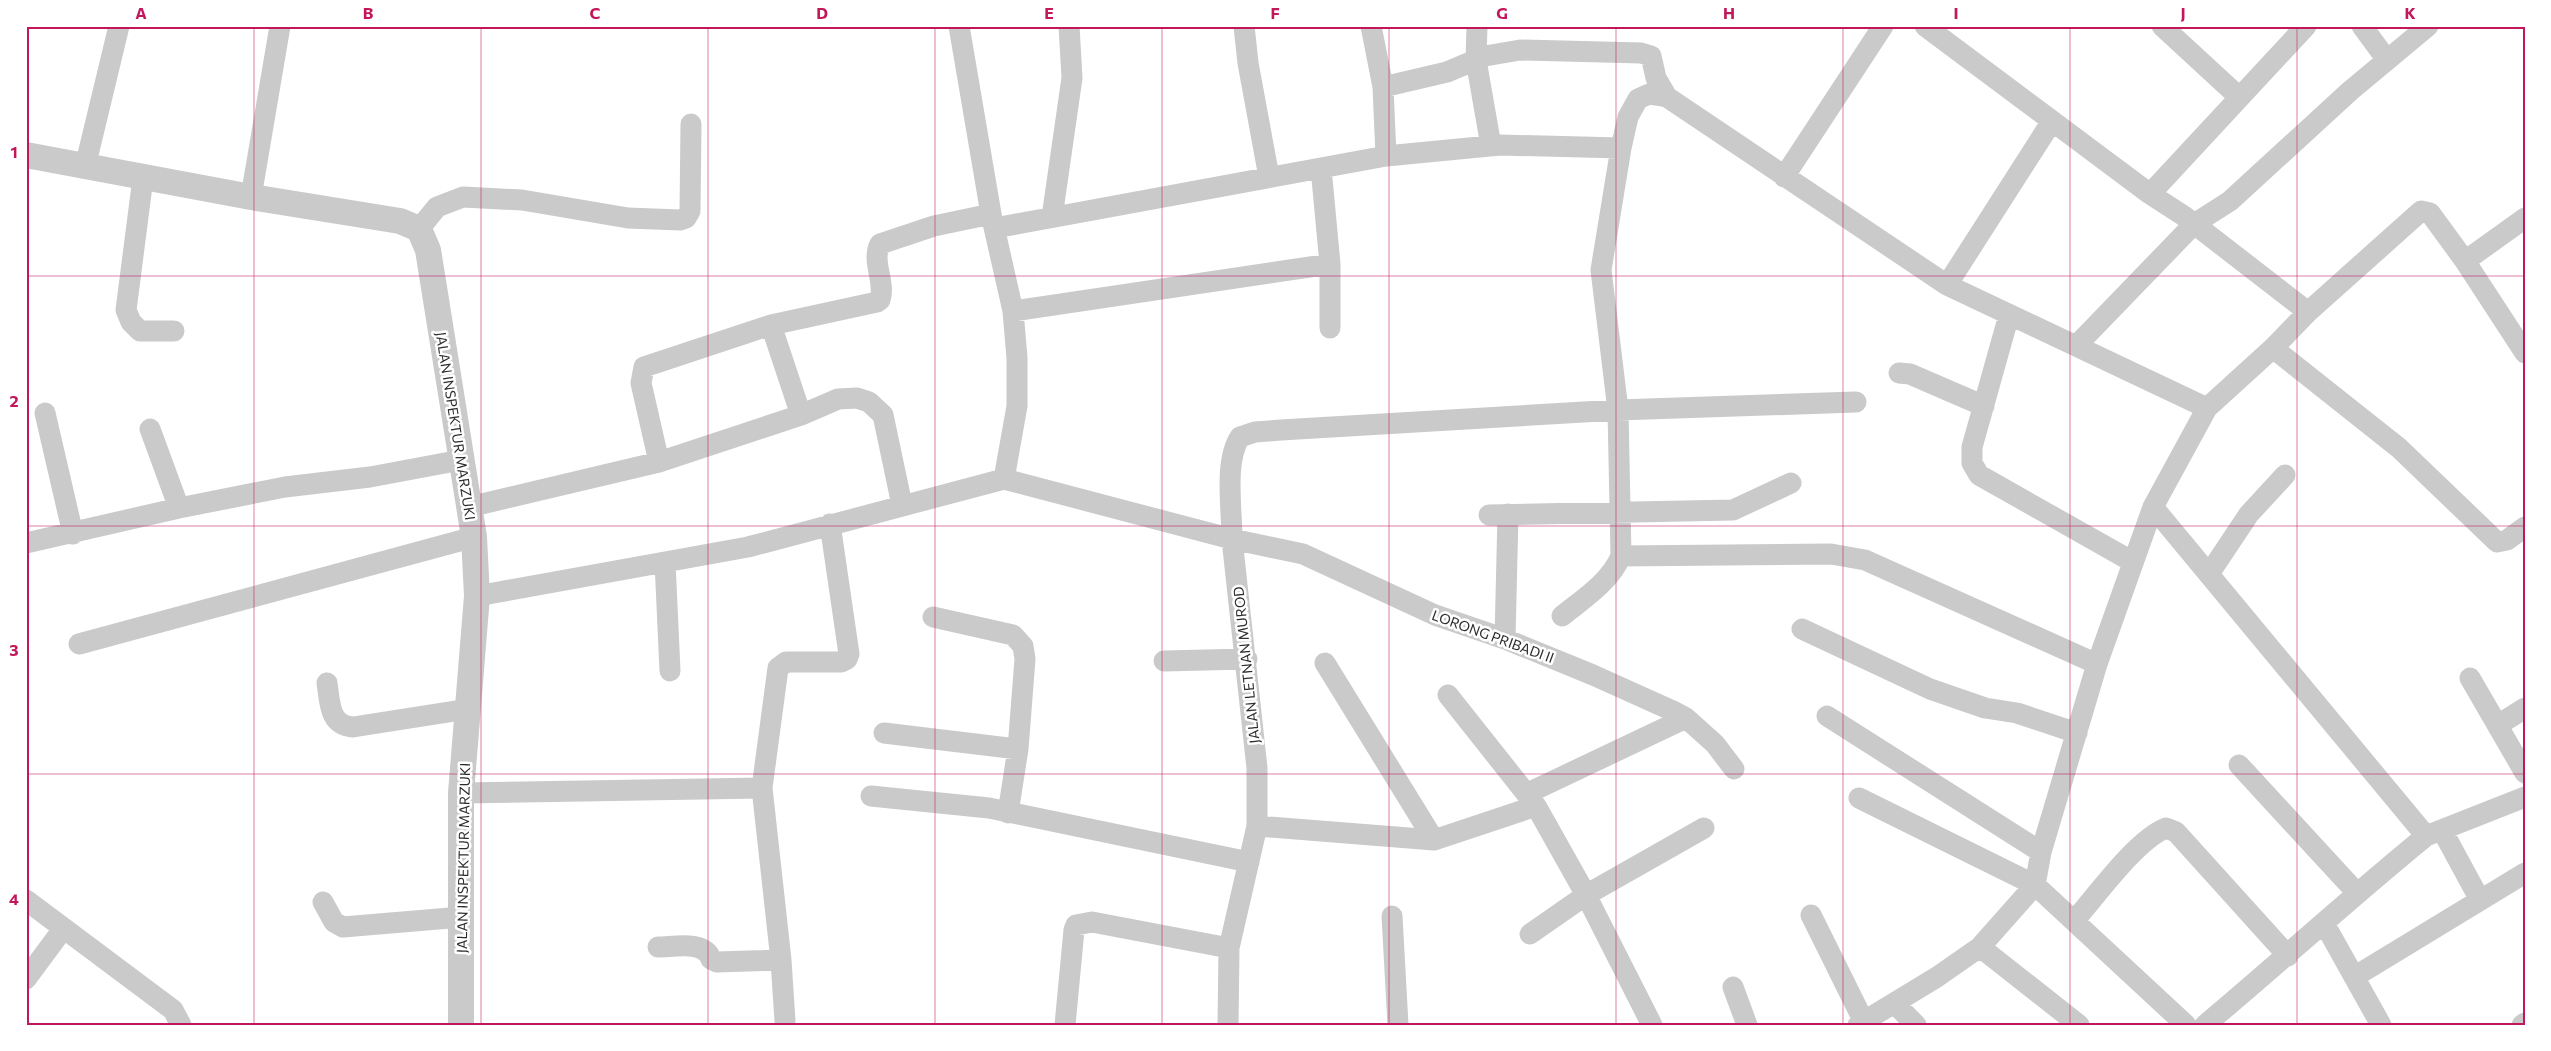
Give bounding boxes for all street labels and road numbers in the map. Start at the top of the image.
street label: JALAN INSPEKTUR MARZUKI [433,331,479,521]
street label: JALAN LETNAN MUROD [1229,586,1263,744]
street label: LORONG PRIBADI II [1430,606,1556,666]
street label: JALAN INSPEKTUR MARZUKI [453,763,473,953]

